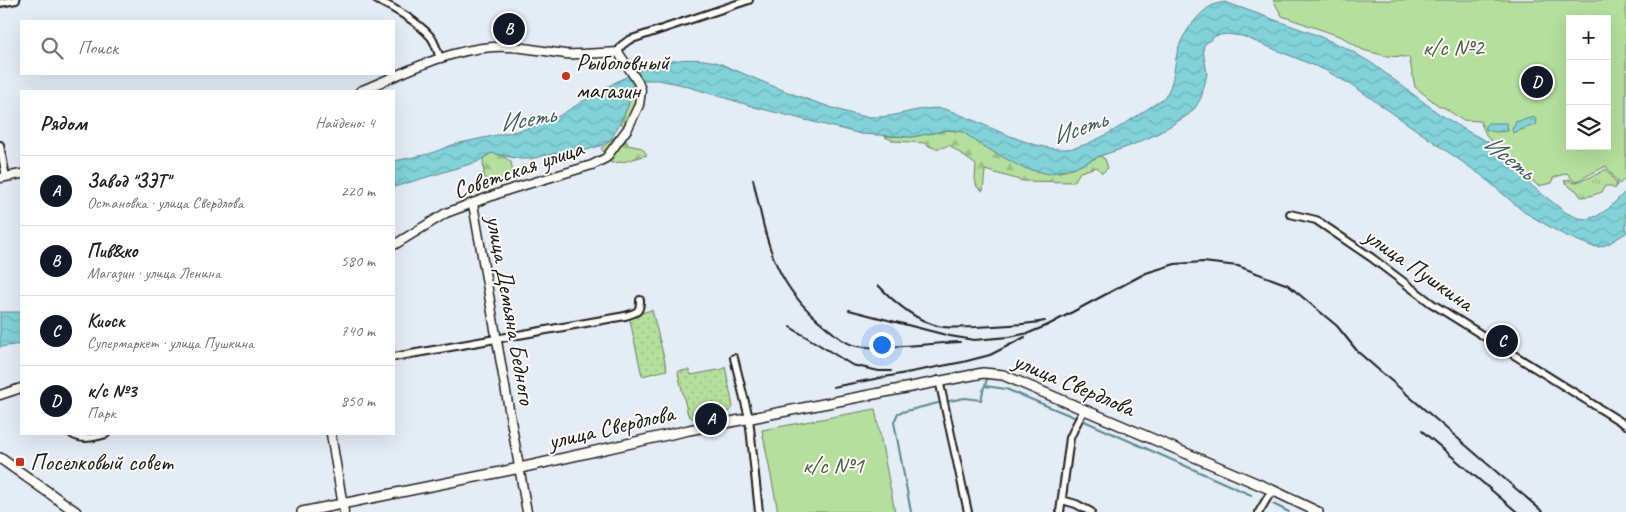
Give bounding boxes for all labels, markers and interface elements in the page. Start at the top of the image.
pin: B [493,10,525,48]
map controls [1566,15,1611,150]
button: + [1566,15,1611,60]
search box [20,20,395,75]
park label: к/с №2 [1422,32,1486,62]
icon: search [38,34,66,62]
text: Поиск [78,36,118,60]
place label: Рыболовный магазин [576,47,671,105]
button: − [1566,60,1611,105]
pin: D [1521,63,1553,101]
marker: Рыболовный магазин [560,70,572,82]
water label: Исеть [497,98,560,140]
water label: Исеть [1047,102,1114,153]
button: layers [1566,105,1611,150]
text: Рядом [40,110,87,136]
text: Найдено: 4 [315,113,375,133]
water label: Исеть [1477,127,1543,189]
street label: Советская улица [449,132,588,205]
text: Завод "ЗЭТ" [87,169,170,193]
text: A [52,181,60,201]
text: 220 m [341,181,375,201]
text: Остановка · улица Свердлова [87,193,243,213]
street label: улица Демьяна Бедного [479,211,543,408]
street label: улица Пушкина [1357,219,1481,319]
text: Пив&ко [87,239,137,263]
text: B [52,251,60,271]
text: 580 m [341,251,375,271]
text: Магазин · улица Ленина [87,263,220,283]
text: Киоск [87,309,125,333]
text: C [52,321,60,341]
text: 740 m [341,321,375,341]
pin: C [1486,322,1518,360]
your location [869,332,895,358]
text: Супермаркет · улица Пушкина [87,333,254,353]
street label: улица Свердлова [1007,344,1141,424]
text: к/с №3 [87,379,137,403]
text: D [51,391,61,411]
text: 850 m [341,391,375,411]
street label: улица Свердлова [543,397,679,457]
pin: A [695,400,727,438]
text: Парк [87,403,116,423]
place label: Поселковый совет [30,447,174,477]
park label: к/с №1 [802,450,865,480]
marker: Поселковый совет [14,456,26,468]

